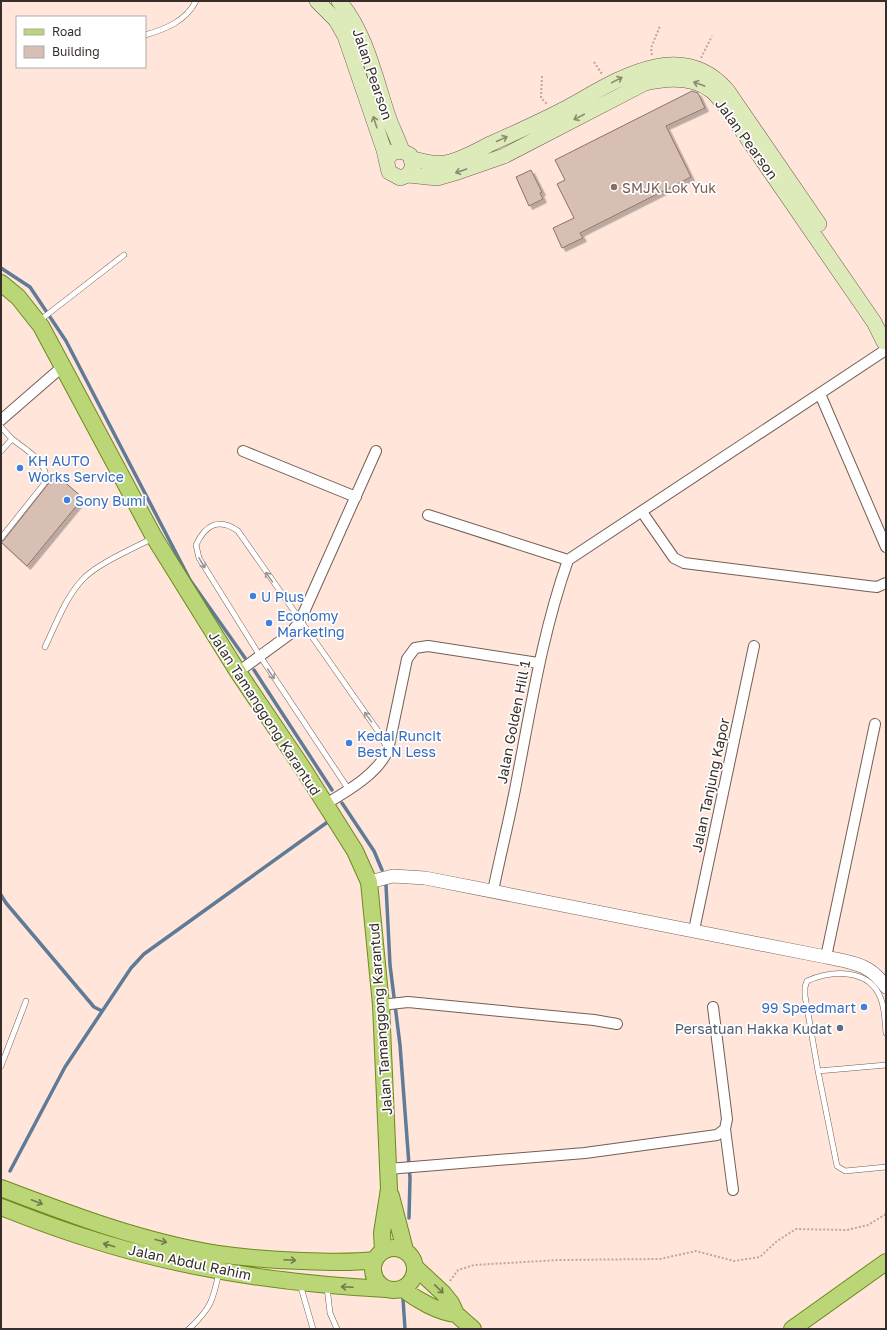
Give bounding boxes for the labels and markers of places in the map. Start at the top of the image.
place label: SMJK Lok Yuk [622,179,716,196]
marker: SMJK Lok Yuk [609,182,619,192]
place label: KH AUTO Works Service [28,452,124,485]
marker: KH AUTO Works Service [15,463,25,473]
place label: Sony Bumi [75,492,146,509]
marker: Sony Bumi [62,495,72,505]
place label: U Plus [261,588,304,605]
marker: U Plus [248,591,258,601]
place label: Economy Marketing [277,607,345,640]
marker: Economy Marketing [264,618,274,628]
place label: Kedai Runcit Best N Less [357,727,442,760]
marker: Kedai Runcit Best N Less [344,738,354,748]
place label: 99 Speedmart [762,999,856,1016]
marker: 99 Speedmart [859,1002,869,1012]
place label: Persatuan Hakka Kudat [675,1020,832,1037]
marker: Persatuan Hakka Kudat [835,1023,845,1033]

